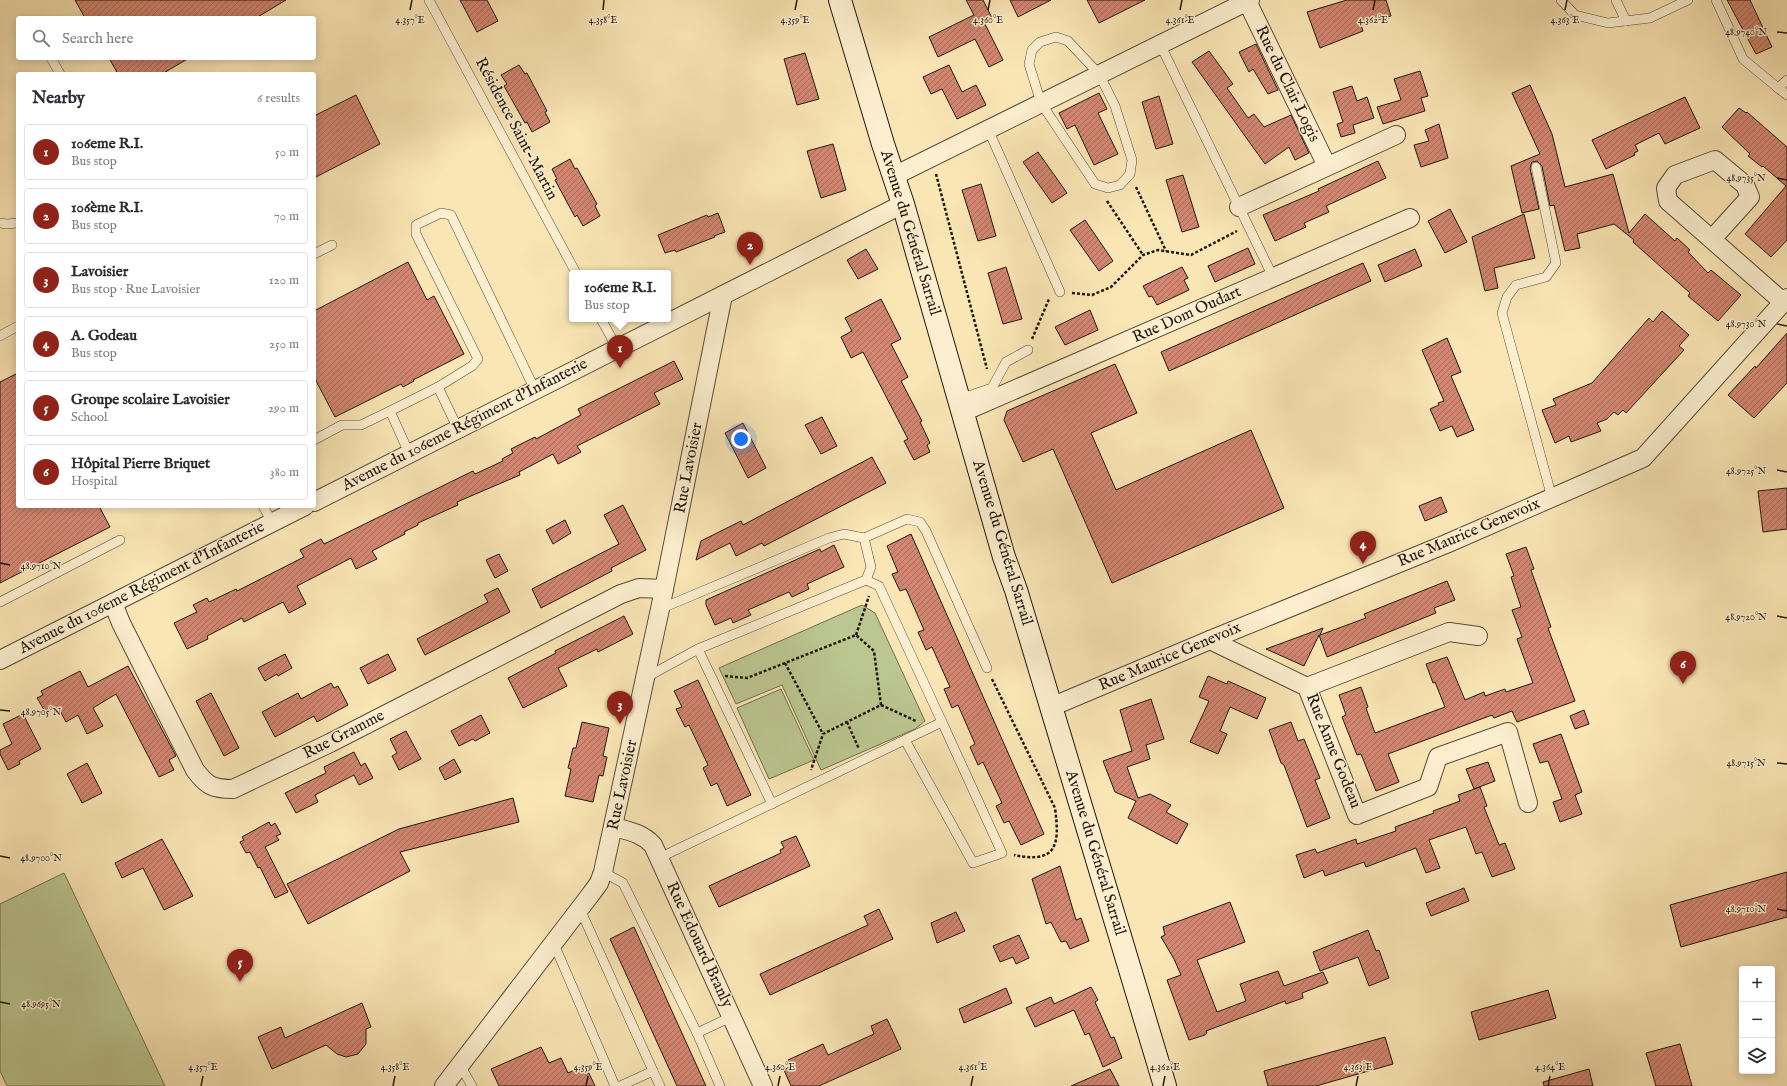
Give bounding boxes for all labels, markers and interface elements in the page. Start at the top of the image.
text: 4.357°E [395,14,425,27]
text: 4.358°E [589,14,617,27]
text: 4.359°E [780,14,810,27]
text: 4.360°E [973,14,1003,27]
text: 4.361°E [1166,14,1195,27]
text: 4.362°E [1358,14,1388,27]
text: 4.363°E [1550,14,1580,27]
search box [16,16,316,60]
street label: Rue du Clair Logis [1250,23,1324,146]
text: 48.9740°N [1725,26,1767,39]
icon: search [30,27,52,49]
text: Search here [62,29,133,48]
street label: Résidence Saint-Martin [470,54,562,204]
text: Nearby [32,88,85,109]
text: 6 results [257,90,300,107]
text: 106eme R.I. [71,134,143,153]
text: 1 [44,144,48,161]
text: 50 m [275,144,299,161]
street label: Avenue du Général Sarrail [875,147,945,319]
text: Bus stop [71,153,117,170]
text: 48.9735°N [1726,172,1766,185]
text: 106ème R.I. [71,198,143,217]
text: 2 [43,208,49,225]
text: 70 m [274,208,299,225]
text: Bus stop [71,217,117,234]
pin: 2 [737,232,763,265]
text: Lavoisier [71,262,128,281]
popup [569,270,671,322]
text: 3 [44,272,48,289]
text: 120 m [269,272,299,289]
text: 106eme R.I. [584,278,656,297]
text: Bus stop · Rue Lavoisier [71,281,200,298]
street label: Rue Dom Oudart [1130,282,1245,348]
text: Bus stop [584,297,630,314]
text: 48.9730°N [1726,318,1767,331]
text: A. Godeau [71,326,137,345]
pin: 1 [607,335,633,368]
text: 4 [43,336,49,353]
text: 250 m [269,336,299,353]
text: Bus stop [71,345,117,362]
street label: Avenue du 106eme Régiment d'Infanterie [338,354,591,496]
text: Groupe scolaire Lavoisier [71,390,230,409]
text: 5 [44,400,48,417]
text: 290 m [268,400,299,417]
text: School [71,409,108,426]
street label: Rue Lavoisier [670,421,708,515]
your location [731,429,751,449]
text: Hôpital Pierre Briquet [71,454,210,473]
street label: Avenue du Général Sarrail [967,457,1037,629]
text: 6 [43,464,49,481]
text: 380 m [270,464,299,481]
text: 48.9725°N [1726,465,1766,478]
text: Hospital [71,473,118,490]
street label: Rue Maurice Genevoix [1395,494,1543,572]
street label: Avenue du 106eme Régiment d'Infanterie [15,517,268,659]
pin: 4 [1350,531,1376,564]
text: 48.9710°N [21,560,62,573]
text: 48.9720°N [1725,611,1767,624]
street label: Rue Maurice Genevoix [1096,618,1244,696]
pin: 6 [1670,651,1696,684]
pin: 3 [607,691,633,724]
street label: Rue Anne Godeau [1301,691,1365,811]
text: 48.9705°N [21,706,62,719]
street label: Rue Gramme [300,706,388,764]
street label: Rue Lavoisier [604,738,642,832]
text: 48.9715°N [1726,757,1766,770]
street label: Avenue du Général Sarrail [1060,767,1130,939]
text: 48.9700°N [20,852,62,865]
street label: Rue Edouard Branly [661,879,737,1011]
text: 48.9710°N [1726,903,1767,916]
pin: 5 [227,949,253,982]
map controls [1739,966,1775,1074]
button: + [1739,966,1775,1002]
text: 48.9695°N [21,998,61,1011]
button: − [1739,1002,1775,1038]
button: layers [1739,1038,1775,1074]
text: 4.357°E [188,1061,218,1074]
text: 4.358°E [381,1061,409,1074]
text: 4.359°E [573,1061,603,1074]
text: 4.360°E [765,1061,795,1074]
text: 4.361°E [959,1061,988,1074]
text: 4.362°E [1150,1061,1180,1074]
text: 4.363°E [1343,1061,1373,1074]
text: 4.364°E [1535,1061,1565,1074]

